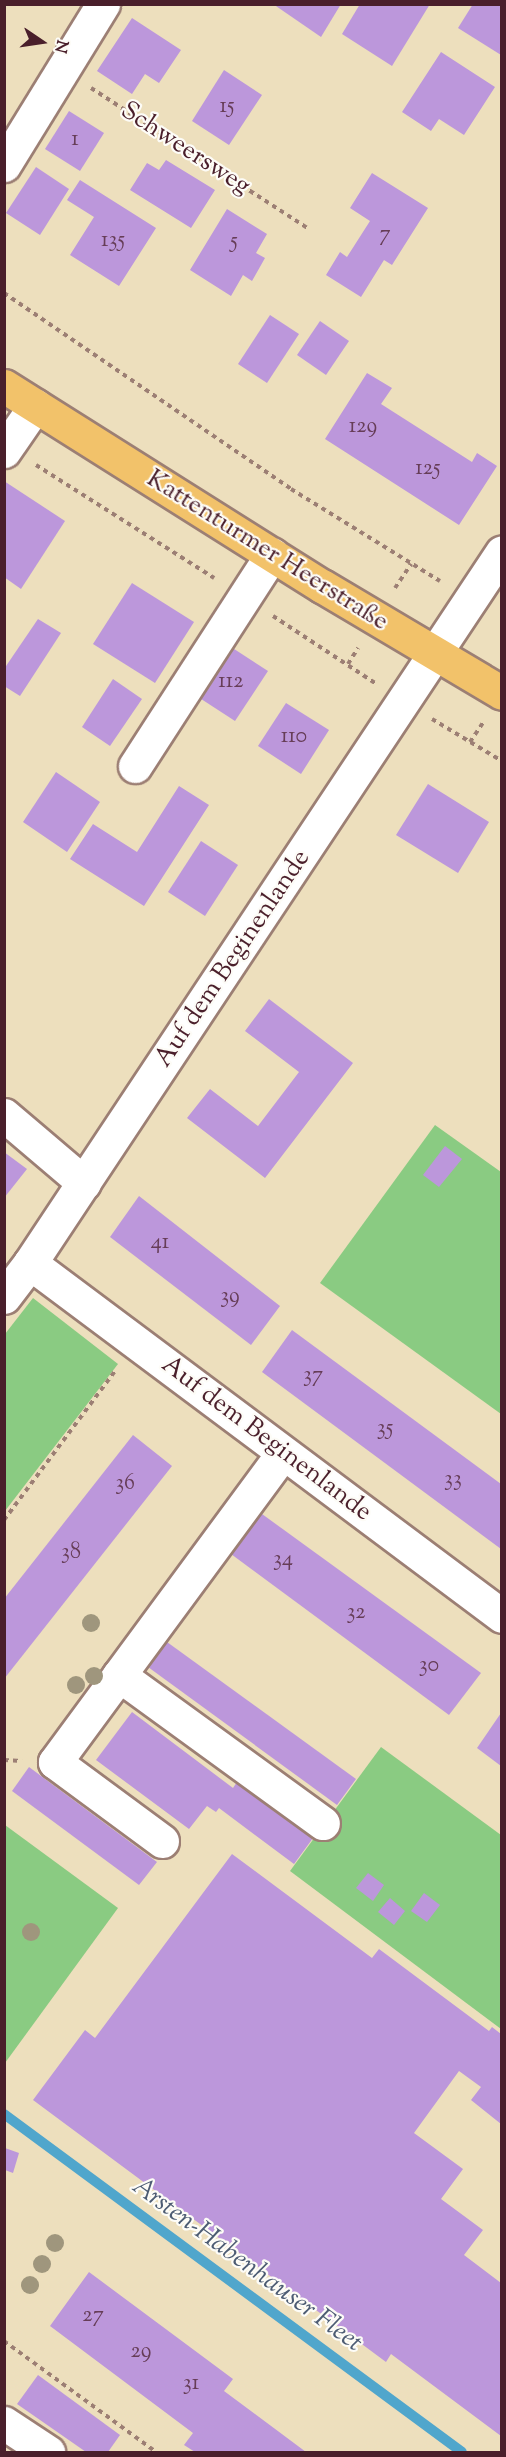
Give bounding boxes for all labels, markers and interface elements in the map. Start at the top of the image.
north arrow [12,12,72,72]
text: N [47,37,73,55]
street label: Schweersweg [114,95,256,203]
house number: 15 [219,95,235,121]
house number: 1 [71,128,79,154]
house number: 7 [379,223,391,249]
house number: 135 [101,229,125,255]
house number: 5 [230,230,238,256]
house number: 129 [349,415,377,441]
house number: 125 [415,457,441,483]
street label: Kattenturmer Heerstraße [140,464,394,638]
house number: 112 [218,670,244,696]
house number: 110 [281,725,307,751]
street label: Auf dem Beginenlande [149,844,317,1074]
house number: 41 [151,1231,169,1257]
house number: 39 [220,1285,240,1311]
street label: Auf dem Beginenlande [155,1350,377,1528]
house number: 37 [303,1364,323,1390]
house number: 35 [377,1417,393,1443]
house number: 33 [444,1468,462,1494]
house number: 36 [115,1472,135,1498]
house number: 38 [61,1541,81,1567]
house number: 34 [273,1548,293,1574]
house number: 32 [346,1601,366,1627]
house number: 30 [419,1654,439,1680]
water label: Arsten-Habenhauser Fleet [125,2170,369,2360]
house number: 27 [82,2304,104,2330]
house number: 29 [131,2340,151,2366]
house number: 31 [183,2372,199,2398]

